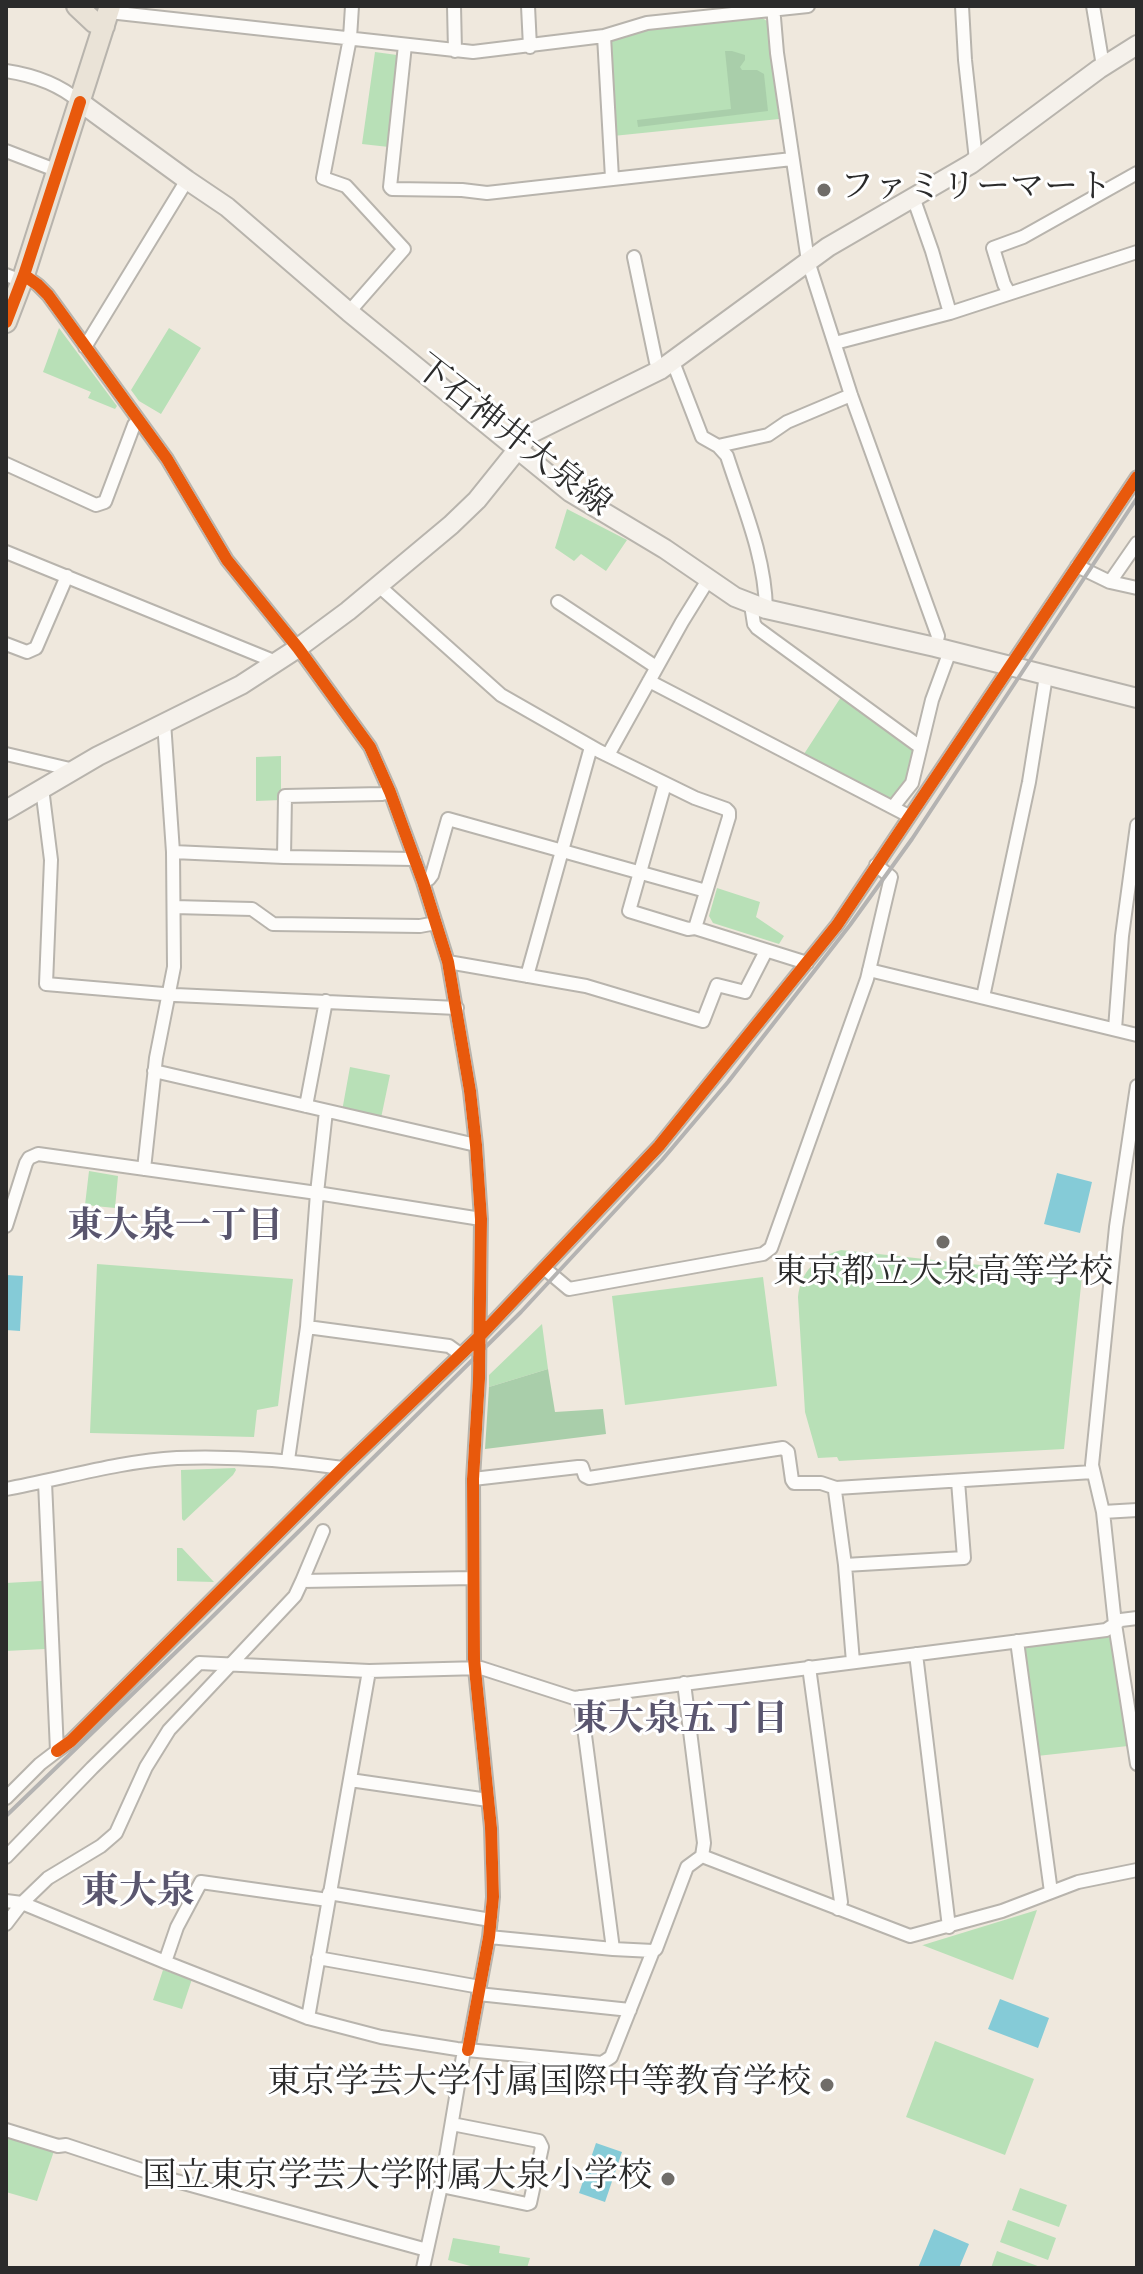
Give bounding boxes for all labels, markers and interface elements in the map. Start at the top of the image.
place label: ファミリーマート [840,170,1112,210]
marker: ファミリーマート [815,181,833,199]
street label: 下石神井大泉線 [405,349,617,527]
district label: 東大泉一丁目 [67,1208,283,1252]
marker: 東京都立大泉高等学校 [934,1233,952,1251]
place label: 東京都立大泉高等学校 [773,1255,1113,1295]
district label: 東大泉五丁目 [572,1701,788,1745]
district label: 東大泉 [81,1872,195,1918]
place label: 東京学芸大学付属国際中等教育学校 [267,2065,811,2105]
marker: 東京学芸大学付属国際中等教育学校 [818,2076,836,2094]
place label: 国立東京学芸大学附属大泉小学校 [142,2159,652,2199]
marker: 国立東京学芸大学附属大泉小学校 [659,2170,677,2188]

